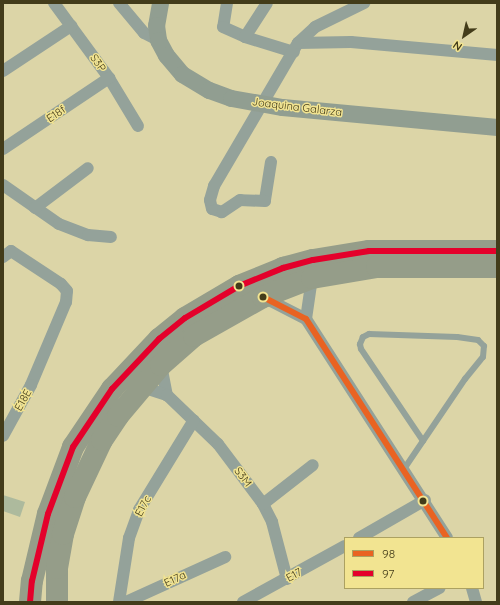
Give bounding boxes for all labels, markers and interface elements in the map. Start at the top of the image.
north arrow [444,16,484,56]
text: N [450,38,465,54]
street label: S3P [87,52,109,74]
street label: Joaquina Galarza [251,95,343,119]
street label: E18f [44,103,68,125]
unlabelled marker [234,281,244,291]
unlabelled marker [258,292,268,302]
street label: E18E [12,387,34,413]
street label: S3M [231,465,255,489]
street label: E17c [132,493,154,519]
unlabelled marker [418,496,428,506]
legend [344,537,484,589]
text: 98 [382,546,395,561]
street label: E17 [284,565,304,585]
text: 97 [382,566,395,581]
street label: E17a [162,568,188,590]

